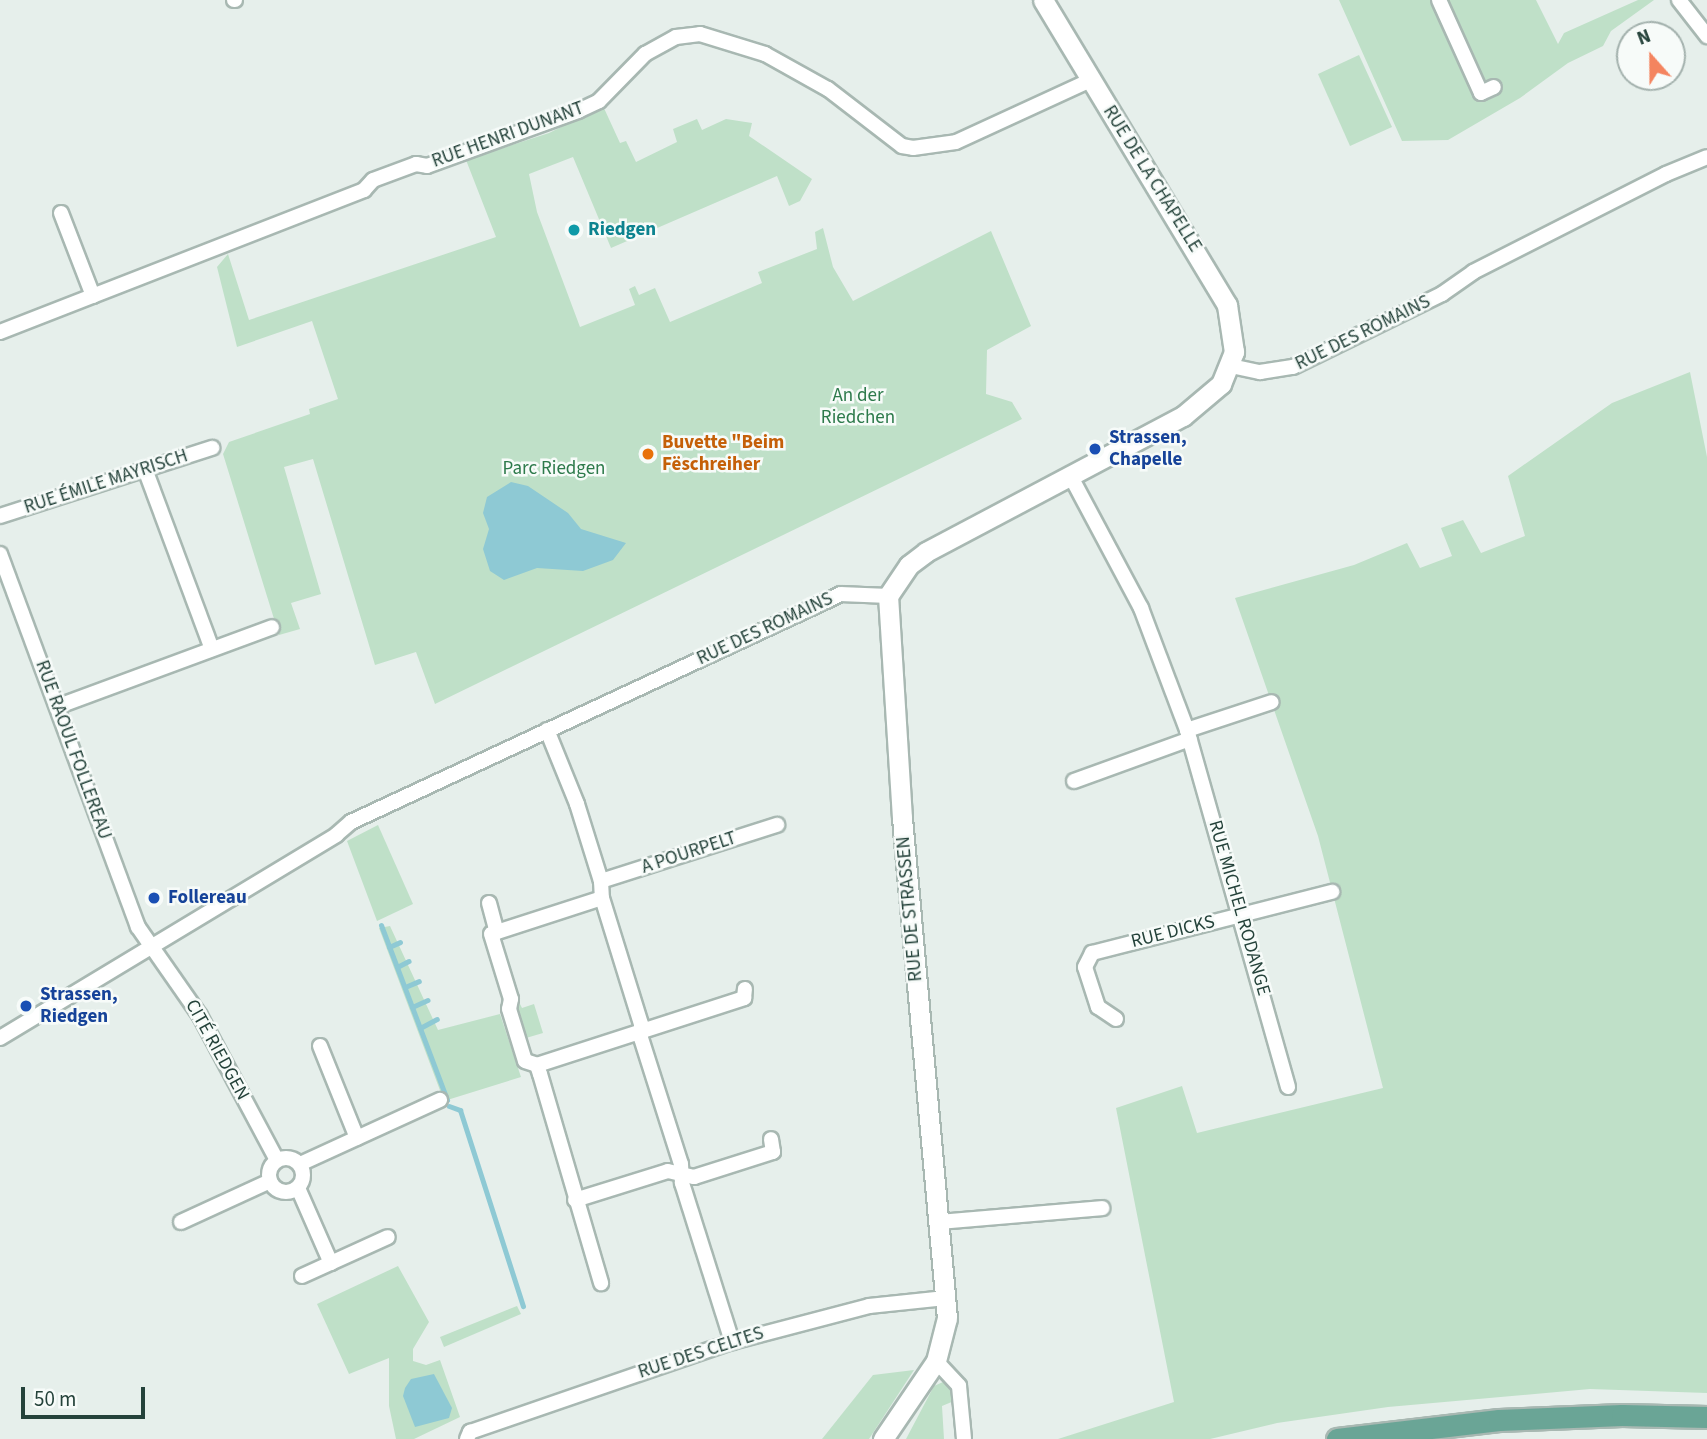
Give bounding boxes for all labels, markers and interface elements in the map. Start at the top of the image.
north arrow [1616,21,1686,91]
text: N [1633,23,1655,53]
street label: RUE HENRI DUNANT [429,97,587,173]
street label: RUE DE LA CHAPELLE [1098,101,1206,257]
place label: Riedgen [588,219,656,241]
marker: Riedgen [566,222,582,238]
street label: RUE DES ROMAINS [1292,290,1434,376]
park label: An der Riedchen [821,385,895,429]
place label: Strassen, Chapelle [1109,427,1187,471]
place label: Buvette "Beim Fëschreiher [662,432,784,476]
marker: Strassen, Chapelle [1087,441,1103,457]
street label: RUE ÉMILE MAYRISCH [21,445,191,519]
marker: Buvette "Beim Fëschreiher [640,446,656,462]
park label: Parc Riedgen [503,458,605,480]
street label: RUE DES ROMAINS [693,587,837,671]
street label: RUE RAOUL FOLLEREAU [30,657,116,843]
street label: RUE MICHEL RODANGE [1203,818,1275,998]
street label: A POURPELT [639,827,739,879]
street label: RUE DE STRASSEN [892,835,928,983]
place label: Follereau [168,887,247,909]
marker: Follereau [146,890,162,906]
street label: RUE DICKS [1129,911,1217,953]
place label: Strassen, Riedgen [40,984,118,1028]
street label: CITÉ RIEDGEN [180,996,254,1104]
marker: Strassen, Riedgen [18,998,34,1014]
street label: RUE DES CELTES [635,1322,767,1384]
scale bar [24,1372,149,1416]
text: 50 m [34,1384,76,1414]

